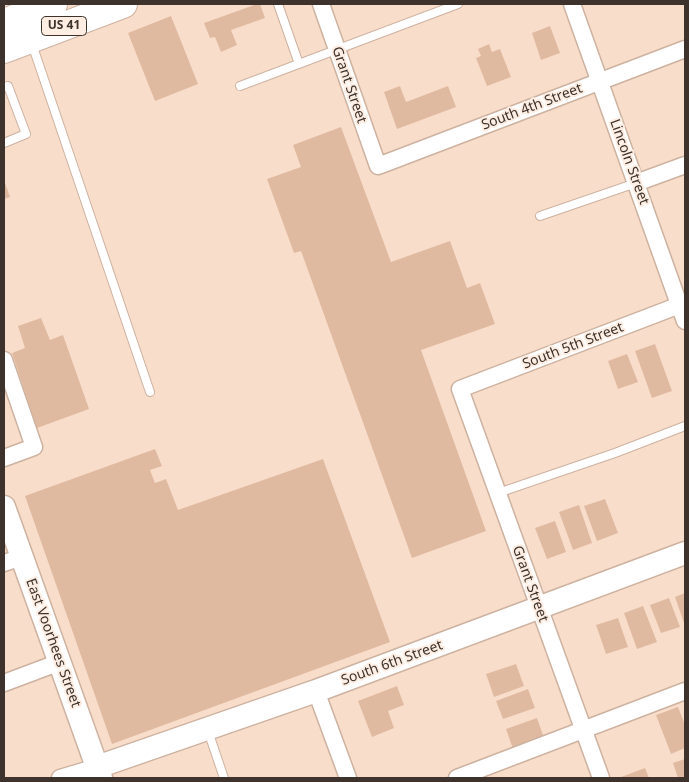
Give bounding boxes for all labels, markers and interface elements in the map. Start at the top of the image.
road number: US 41 [42,16,86,36]
street label: Grant Street [328,44,370,126]
street label: South 4th Street [479,80,585,134]
street label: Lincoln Street [606,117,652,207]
street label: South 5th Street [520,319,626,373]
street label: Grant Street [508,544,552,624]
street label: East Voorhees Street [22,576,84,710]
street label: South 6th Street [339,637,445,689]

